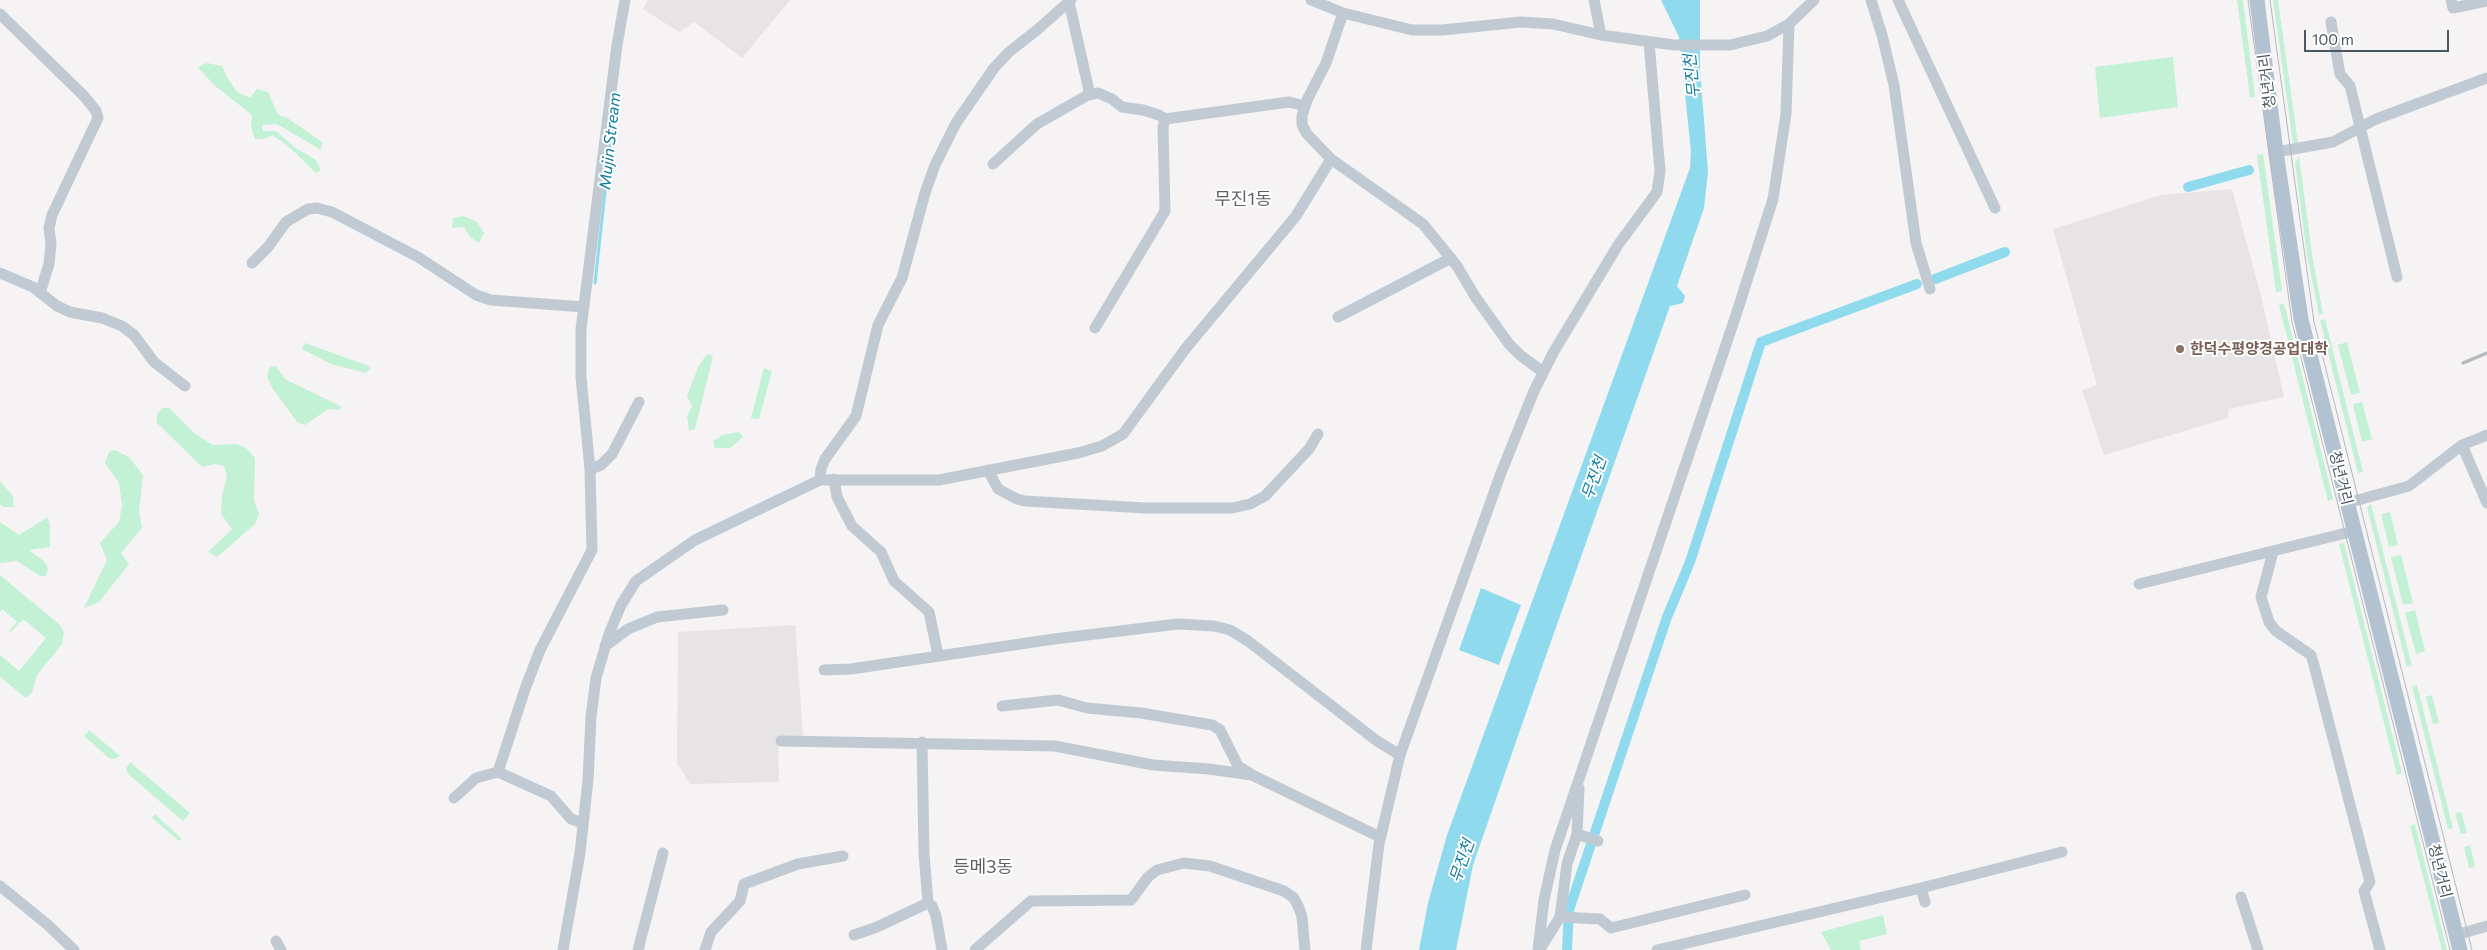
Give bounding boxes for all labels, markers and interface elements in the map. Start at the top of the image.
scale bar [2307,20,2452,52]
text: 100 m [2312,30,2354,48]
water label: 무진천 [1680,53,1704,99]
street label: 청년거리 [2255,53,2279,109]
water label: Mujin Stream [595,92,625,190]
district label: 무진1동 [1214,188,1272,210]
place label: 한덕수평양경공업대학 [2190,340,2328,358]
marker: 한덕수평양경공업대학 [2174,343,2186,355]
street label: 청년거리 [2326,449,2356,507]
water label: 무진천 [1578,454,1610,502]
water label: 무진천 [1446,837,1478,885]
street label: 청년거리 [2425,842,2455,900]
district label: 등메3동 [953,856,1013,878]

